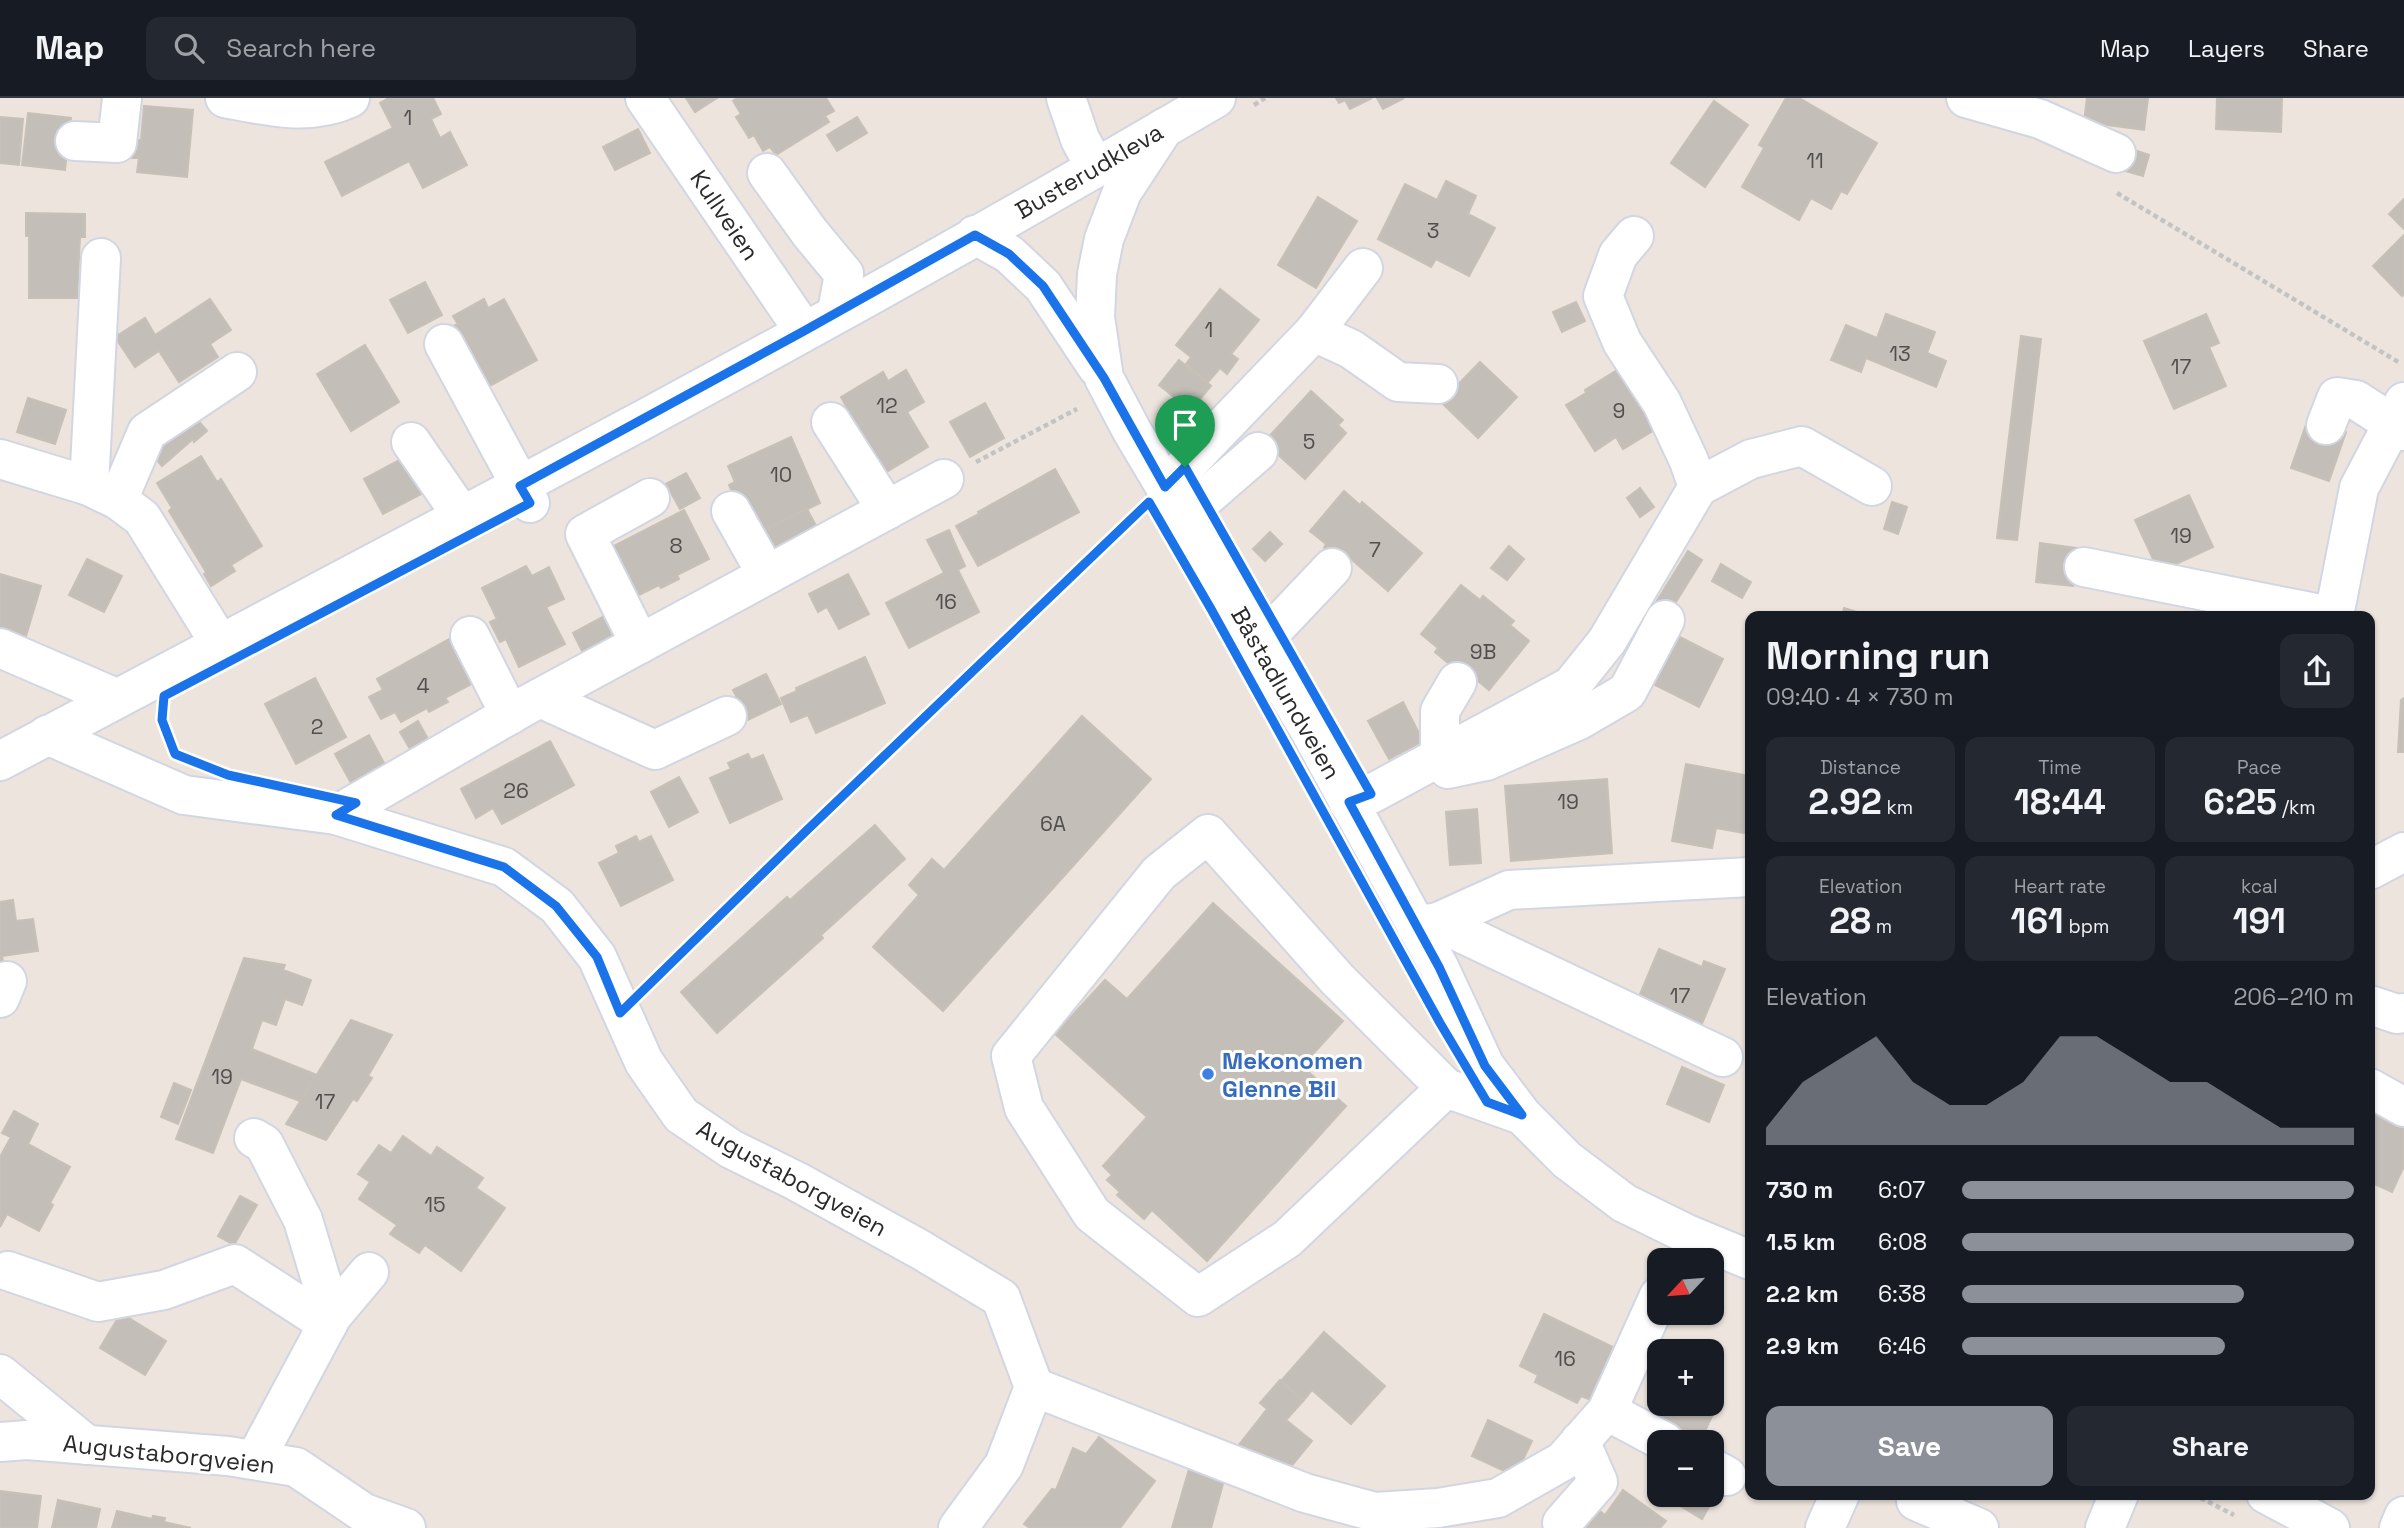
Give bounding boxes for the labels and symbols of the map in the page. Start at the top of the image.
house number: 1 [404,104,412,131]
street label: Busterudkleva [1009,116,1169,226]
house number: 11 [1806,147,1824,174]
street label: Kullveien [684,164,766,266]
house number: 3 [1427,217,1439,244]
house number: 1 [1205,316,1213,343]
house number: 13 [1889,340,1911,367]
house number: 17 [2171,353,2191,380]
house number: 12 [876,392,898,419]
pin [1155,395,1215,467]
house number: 9 [1613,397,1625,424]
house number: 5 [1303,428,1315,455]
house number: 10 [770,461,792,488]
house number: 19 [2170,522,2192,549]
house number: 8 [669,532,683,559]
house number: 7 [1369,536,1381,563]
house number: 16 [935,588,957,615]
street label: Båstadlundveien [1224,601,1348,785]
house number: 9B [1470,638,1496,665]
house number: 4 [416,672,430,699]
house number: 2 [311,713,323,740]
house number: 26 [503,777,529,804]
house number: 19 [1557,788,1579,815]
house number: 6A [1040,810,1066,837]
house number: 17 [1670,982,1690,1009]
place label: Mekonomen Glenne Bil [1222,1045,1363,1104]
house number: 19 [211,1063,233,1090]
marker: Mekonomen Glenne Bil [1200,1066,1216,1082]
house number: 17 [315,1088,335,1115]
street label: Augustaborgveien [691,1113,893,1243]
house number: 15 [424,1191,446,1218]
north arrow [1647,1248,1724,1325]
house number: 16 [1554,1345,1576,1372]
street label: Augustaborgveien [62,1427,276,1481]

